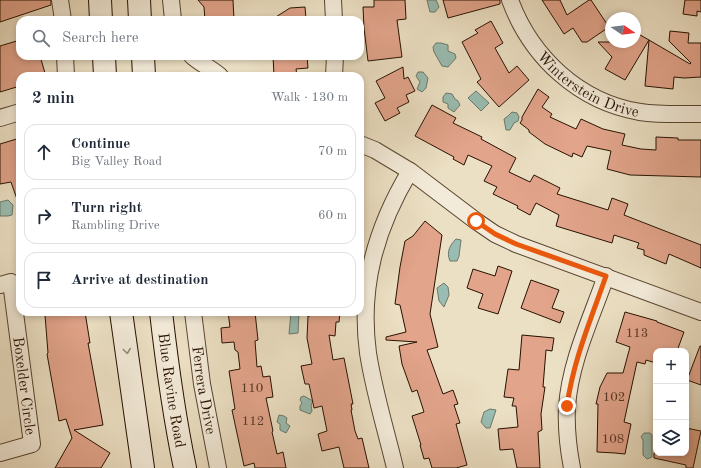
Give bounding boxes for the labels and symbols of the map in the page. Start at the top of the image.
north arrow [605,12,641,48]
street label: Winterstein Drive [534,49,640,121]
route start [467,212,485,230]
house number: 113 [626,327,648,340]
street label: Blue Ravine Road [155,332,187,449]
street label: Boxelder Circle [9,336,37,436]
street label: Ferrera Drive [188,345,217,436]
one-way arrow [122,348,131,354]
house number: 110 [241,382,263,395]
house number: 102 [603,391,625,404]
route end [558,397,576,415]
house number: 112 [242,415,264,428]
house number: 108 [602,433,624,446]

